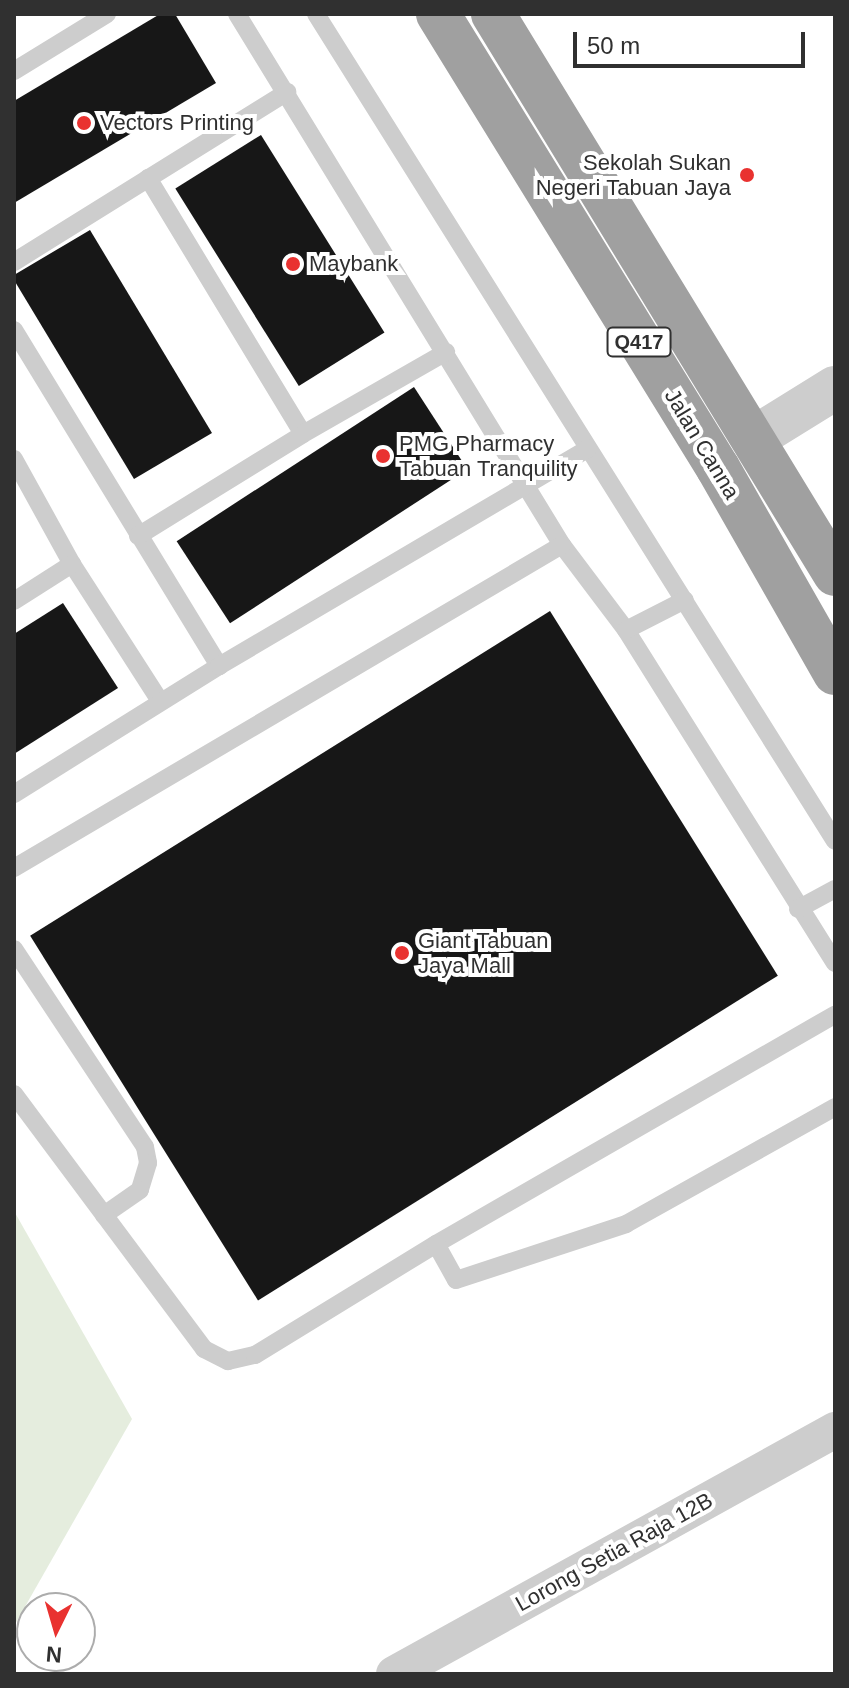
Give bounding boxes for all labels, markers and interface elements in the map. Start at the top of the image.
scale bar [577,16,809,66]
text: 50 m [587,32,640,59]
place label: Vectors Printing [100,110,254,136]
marker: Vectors Printing [75,114,93,132]
place label: Sekolah Sukan Negeri Tabuan Jaya [535,149,731,200]
marker: Sekolah Sukan Negeri Tabuan Jaya [738,166,756,184]
place label: Maybank [309,251,398,277]
marker: Maybank [284,255,302,273]
road number: Q417 [605,326,673,358]
street label: Jalan Canna [659,384,745,504]
place label: PMG Pharmacy Tabuan Tranquility [399,430,578,482]
marker: PMG Pharmacy Tabuan Tranquility [374,447,392,465]
place label: Giant Tabuan Jaya Mall [418,927,549,978]
marker: Giant Tabuan Jaya Mall [393,944,411,962]
street label: Lorong Setia Raja 12B [511,1487,717,1617]
north arrow [16,1592,96,1672]
text: N [45,1641,63,1668]

